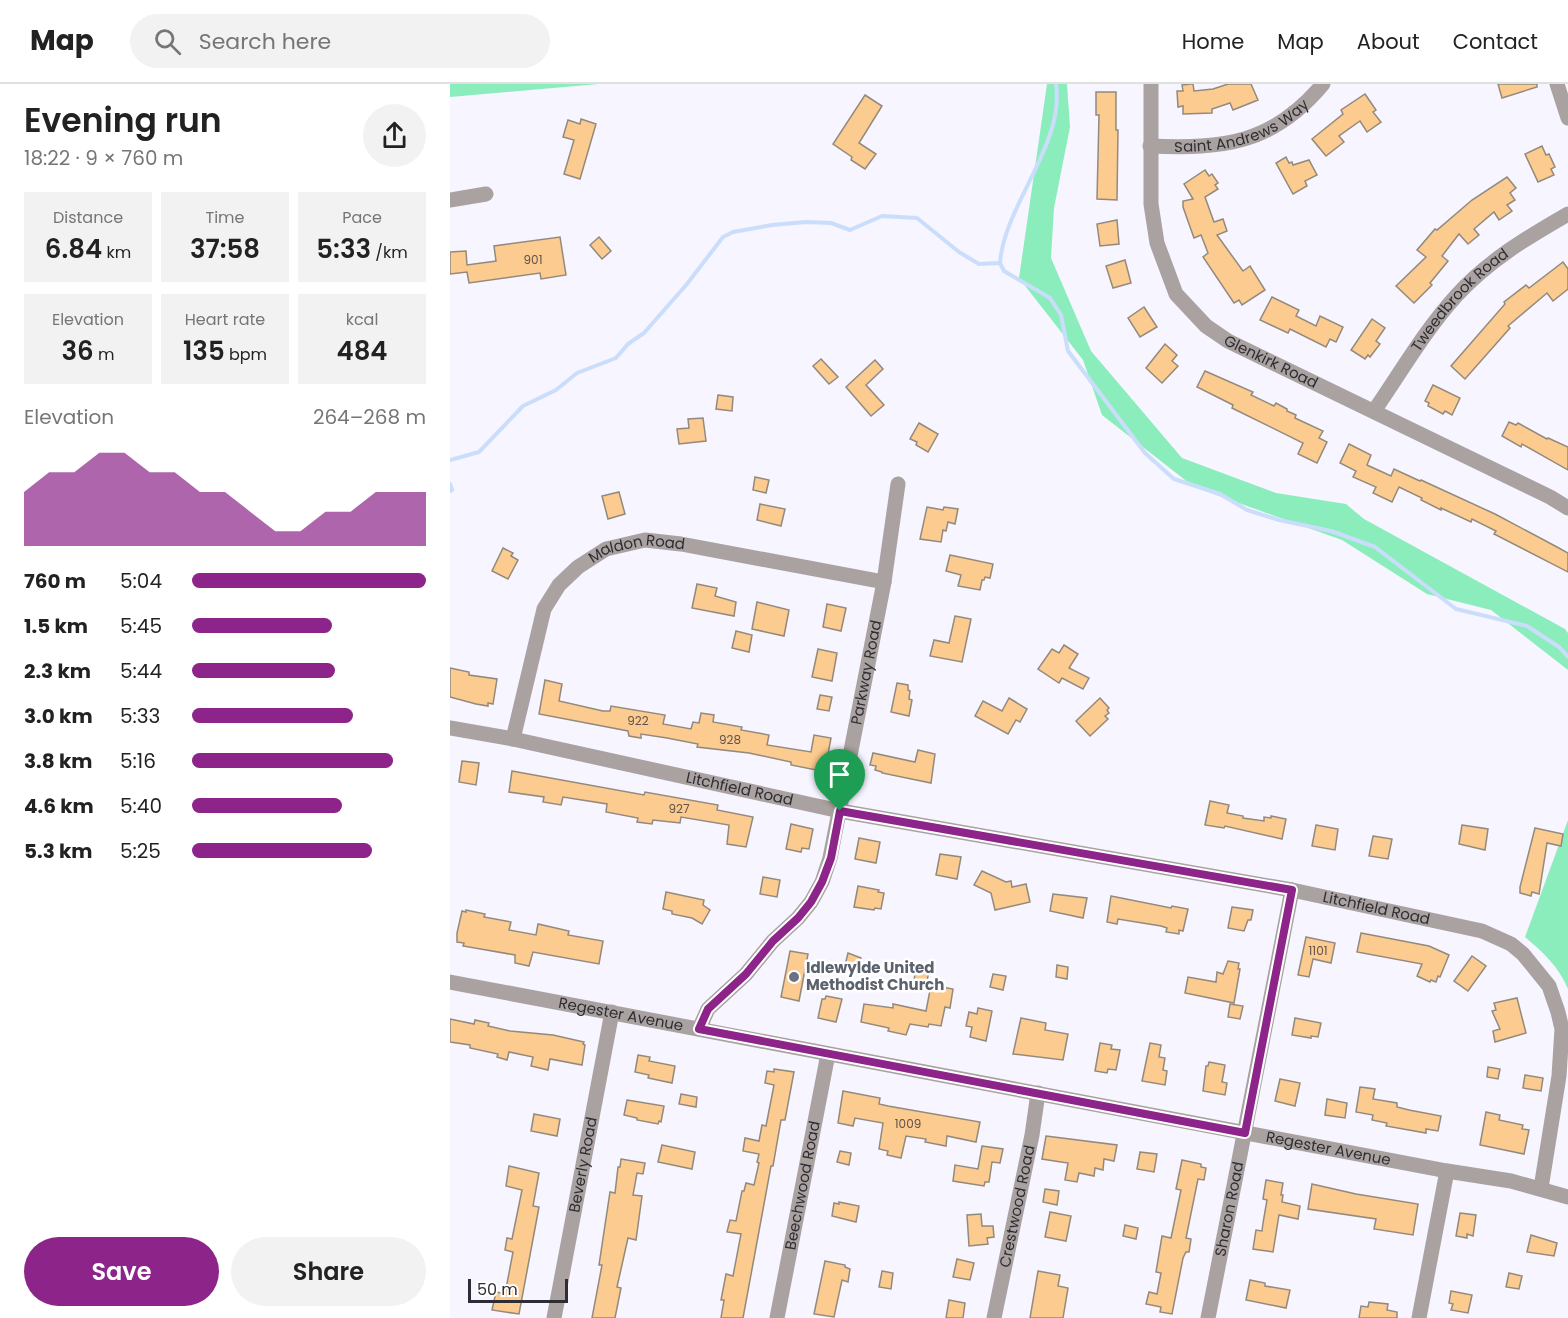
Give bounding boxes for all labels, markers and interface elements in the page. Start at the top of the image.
search box [130,14,550,68]
text: Map [30,21,94,60]
icon: search [151,25,184,58]
text: Search here [199,26,331,57]
text: Home [1182,27,1244,56]
text: Map [1277,27,1324,56]
text: About [1357,27,1420,56]
text: Contact [1453,27,1538,56]
street label: Saint Andrews Way [1174,94,1314,157]
text: Evening run [24,97,222,144]
button: share [363,104,426,167]
text: 18:22 · 9 × 760 m [24,144,183,172]
text: Distance [53,206,123,229]
text: Time [206,206,245,229]
text: Pace [342,206,382,229]
text: 6.84 [45,231,102,267]
text: 37:58 [190,231,260,267]
text: 5:33 [316,231,371,267]
text: km [102,241,131,264]
text: /km [371,241,408,264]
street label: Tweedbrook Road [1406,243,1512,355]
house number: 901 [524,251,542,268]
text: Elevation [52,308,124,331]
text: Heart rate [185,308,265,331]
text: kcal [346,308,378,331]
street label: Glenkirk Road [1221,330,1322,393]
text: 36 [62,333,94,369]
text: 135 [183,333,225,369]
text: 484 [336,333,388,369]
text: m [94,343,114,366]
text: bpm [225,343,267,366]
text: Elevation [24,403,114,431]
text: 264–268 m [313,403,426,431]
street label: Maldon Road [584,529,686,568]
text: 760 m [24,567,86,595]
text: 5:04 [120,567,162,595]
text: 1.5 km [24,612,88,640]
text: 5:45 [120,612,162,640]
street label: Parkway Road [845,618,886,726]
text: 2.3 km [24,657,91,685]
text: 5:44 [120,657,162,685]
text: 3.0 km [24,702,93,730]
text: 5:33 [120,702,160,730]
house number: 922 [627,712,649,729]
house number: 928 [719,731,741,748]
text: 3.8 km [24,747,92,775]
text: 5:16 [120,747,156,775]
pin [814,749,865,811]
icon: arrive [823,758,856,791]
street label: Litchfield Road [684,766,795,810]
text: 4.6 km [24,792,94,820]
text: 5:40 [120,792,162,820]
house number: 927 [668,800,690,817]
text: 5.3 km [24,837,93,865]
text: 5:25 [120,837,161,865]
street label: Litchfield Road [1321,886,1432,930]
house number: 1101 [1308,942,1328,959]
place label: Idlewylde United Methodist Church [806,957,944,995]
marker: Idlewylde United Methodist Church [787,970,801,984]
street label: Regester Avenue [557,992,685,1036]
street label: Beverly Road [563,1115,602,1214]
house number: 1009 [895,1115,921,1132]
street label: Beechwood Road [779,1119,825,1252]
street label: Regester Avenue [1264,1126,1393,1170]
street label: Crestwood Road [994,1143,1040,1269]
street label: Sharon Road [1209,1160,1248,1258]
button: Save [24,1237,219,1306]
button: Share [231,1237,426,1306]
scale bar [468,1276,568,1304]
text: 50 m [477,1278,518,1301]

